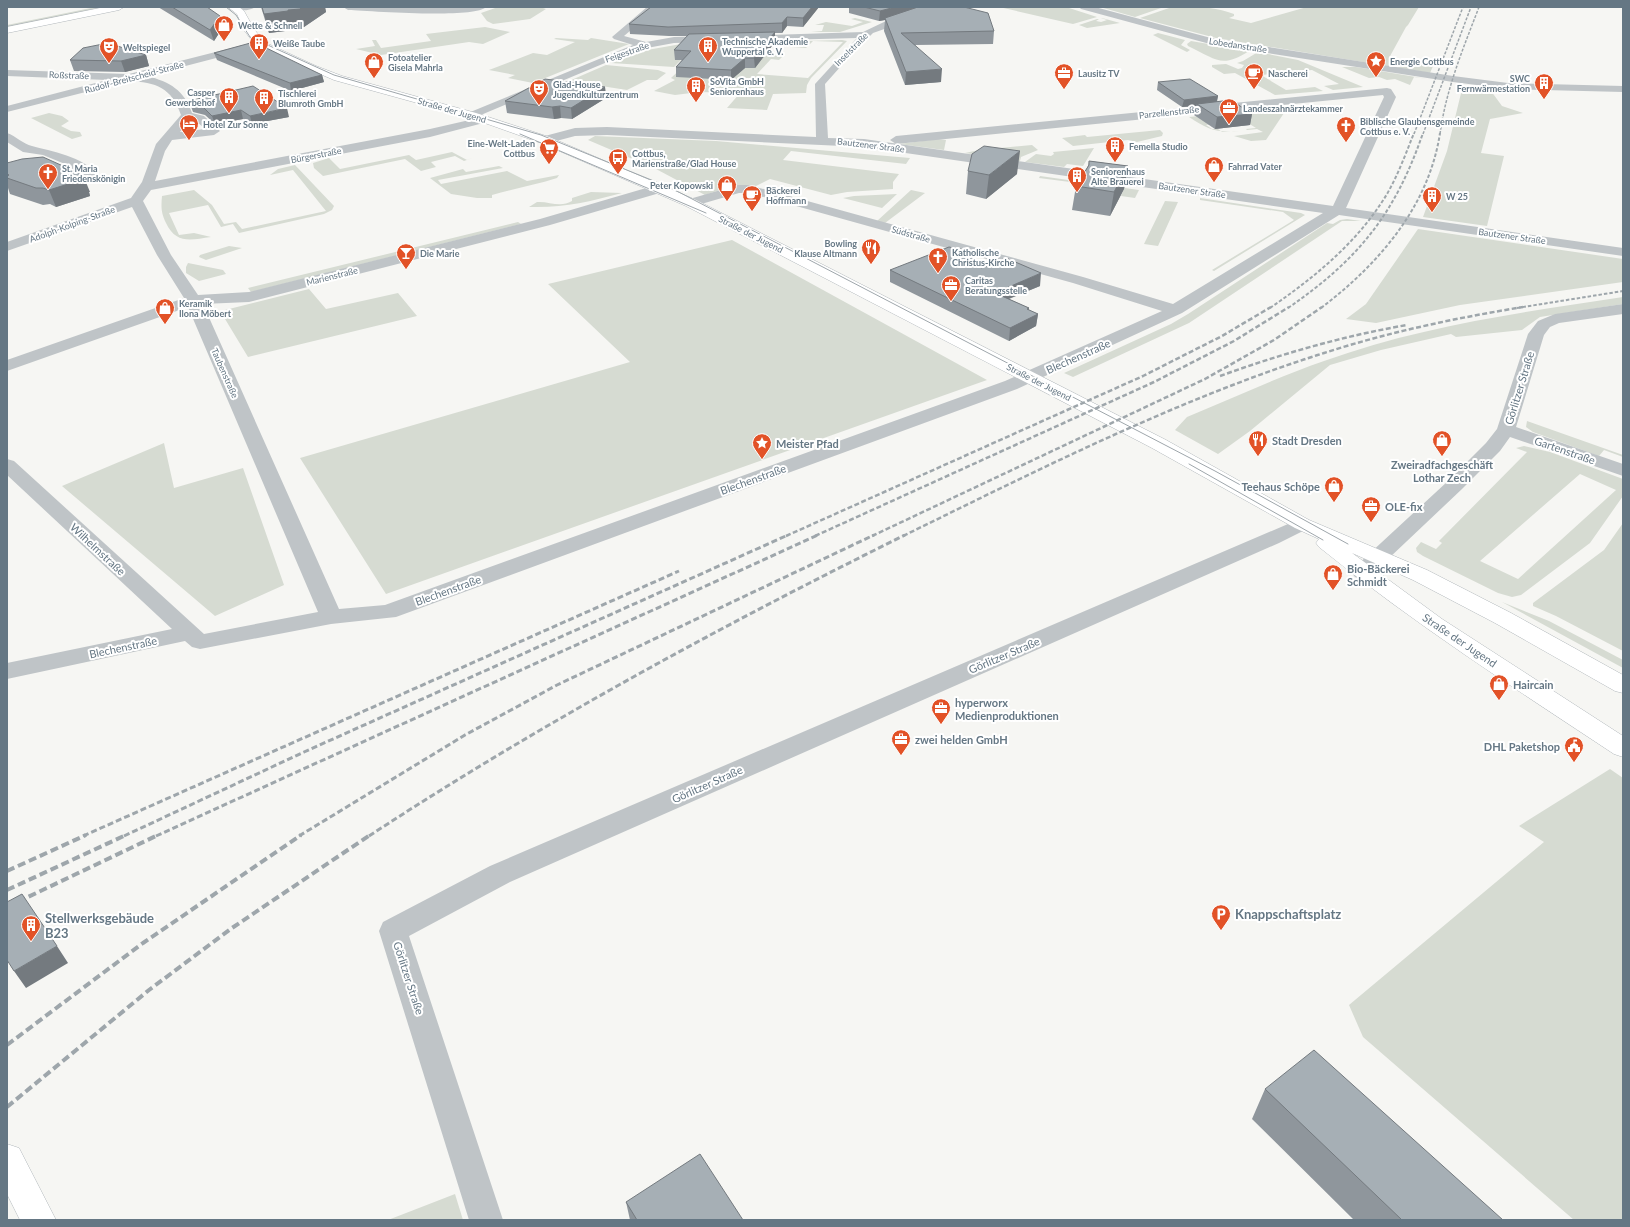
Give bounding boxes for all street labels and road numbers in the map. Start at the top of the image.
street label: Inselstraße [832,30,870,68]
street label: Lobedanstraße [1208,35,1268,55]
street label: Feigestraße [604,39,651,65]
street label: Rudolf-Breitscheid-Straße [83,58,185,96]
street label: Roßstraße [49,69,90,81]
street label: Straße der Jugend [416,95,488,125]
street label: Parzellenstraße [1138,103,1200,121]
street label: Bautzener Straße [837,135,906,155]
street label: Bürgerstraße [290,145,342,165]
street label: Bautzener Straße [1158,180,1227,200]
street label: Adolph-Kolping-Straße [28,203,117,245]
street label: Straße der Jugend [717,213,785,255]
street label: Südstraße [890,223,932,245]
street label: Bautzener Straße [1478,226,1547,246]
street label: Marienstraße [305,264,359,288]
street label: Blechenstraße [1044,336,1112,376]
street label: Taubenstraße [209,346,241,400]
street label: Görlitzer Straße [1502,350,1536,426]
street label: Straße der Jugend [1005,361,1073,403]
street label: Gartenstraße [1533,433,1597,467]
street label: Blechenstraße [718,461,788,497]
street label: Wilhelmstraße [68,520,128,578]
street label: Blechenstraße [413,572,483,608]
street label: Straße der Jugend [1420,610,1500,670]
street label: Blechenstraße [88,633,158,661]
street label: Görlitzer Straße [967,634,1042,676]
street label: Görlitzer Straße [670,763,744,805]
street label: Görlitzer Straße [391,940,427,1016]

